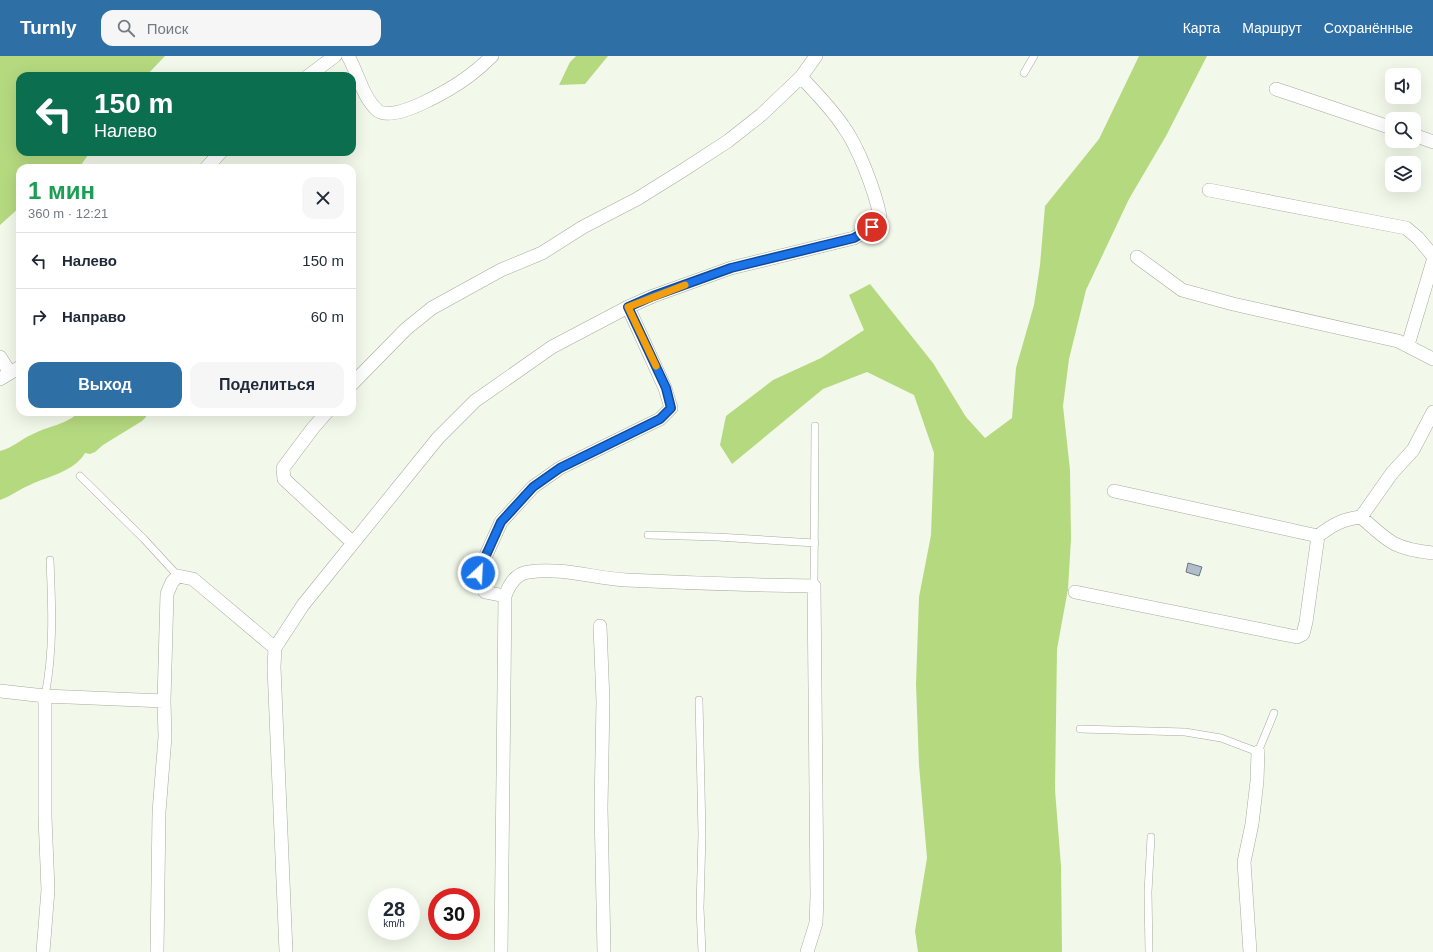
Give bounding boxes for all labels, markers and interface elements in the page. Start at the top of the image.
search box [101,10,381,46]
text: Turnly [20,17,77,38]
icon: search [115,17,137,39]
text: Поиск [147,20,188,37]
text: Карта [1183,20,1220,36]
text: Маршрут [1242,20,1302,36]
text: Сохранённые [1324,20,1413,36]
map controls [1385,68,1421,192]
button: sound [1385,68,1421,104]
icon: left [28,88,80,140]
text: 150 m [94,88,173,119]
button: search [1385,112,1421,148]
text: Налево [94,121,157,141]
button: layers [1385,156,1421,192]
text: 1 мин [28,177,95,204]
button: close [302,177,344,219]
text: 360 m · 12:21 [28,206,108,221]
pin [855,210,889,244]
icon: arrive [861,216,883,238]
icon: left [28,250,50,272]
text: Налево [62,252,117,269]
text: 150 m [302,252,344,269]
icon: right [28,306,50,328]
text: Направо [62,308,126,325]
text: 60 m [311,308,344,325]
button: Выход [28,362,182,408]
button: Поделиться [190,362,344,408]
position arrow [457,552,499,594]
speed limit sign: 30 [428,888,480,940]
text: 28 [383,898,405,920]
text: km/h [383,918,405,929]

